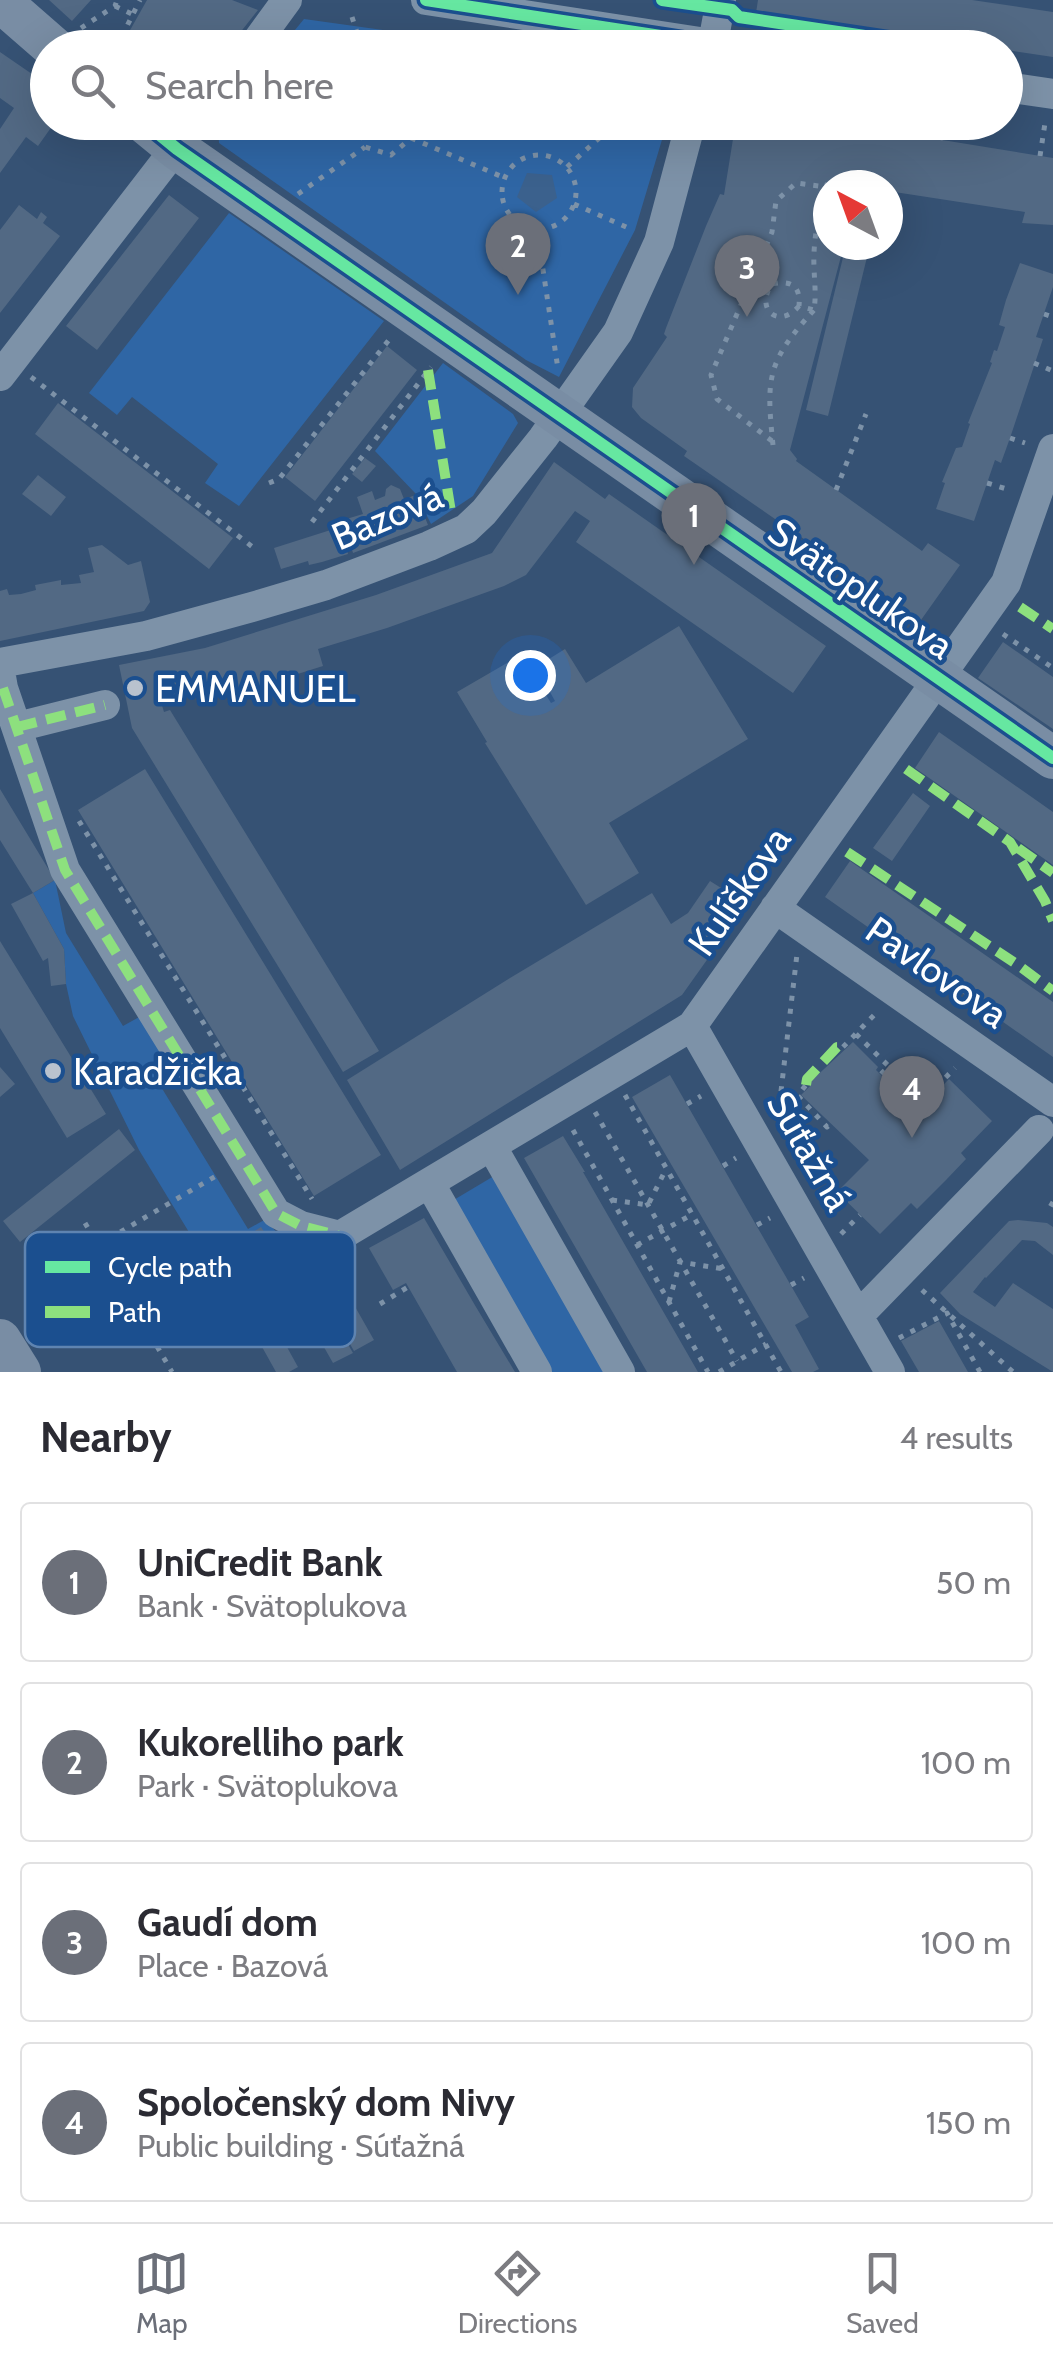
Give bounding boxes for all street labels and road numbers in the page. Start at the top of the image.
street label: Bazová [325,472,449,560]
street label: Svätoplukova [759,507,963,669]
street label: Kulíškova [678,817,800,965]
street label: Pavlovova [857,906,1017,1038]
street label: Súťažná [757,1083,863,1219]

